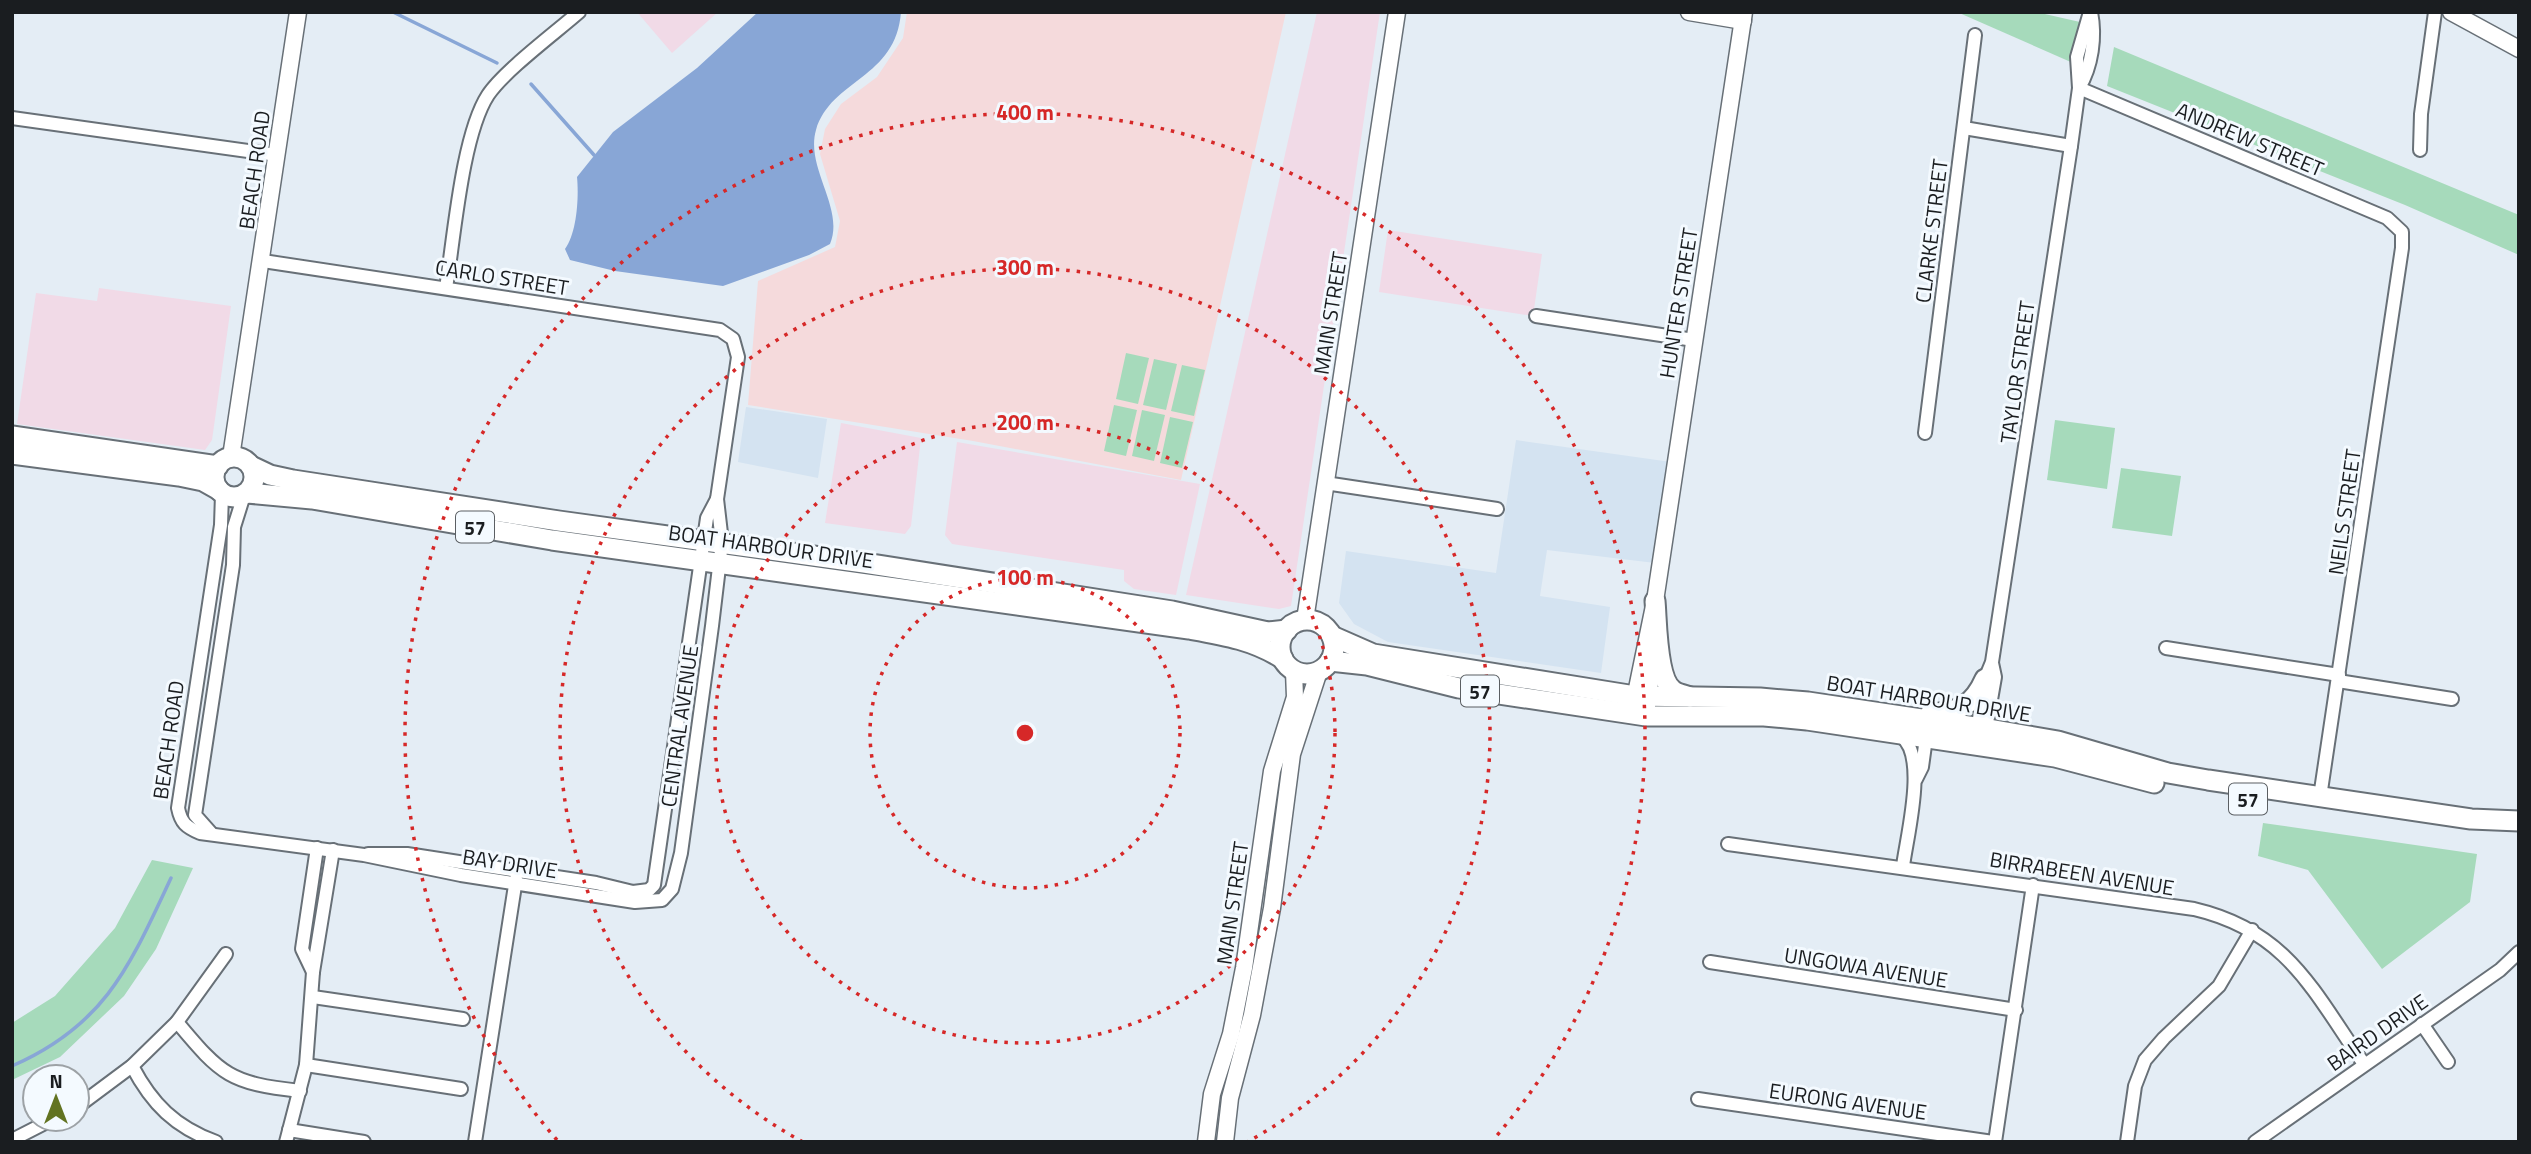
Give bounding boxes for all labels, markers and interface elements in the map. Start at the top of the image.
street label: ANDREW STREET [2171,93,2329,185]
text: 400 m [996,96,1054,128]
street label: BEACH ROAD [230,109,278,231]
street label: CLARKE STREET [1906,157,1956,305]
street label: HUNTER STREET [1650,226,1706,380]
street label: MAIN STREET [1305,249,1355,377]
street label: CARLO STREET [433,251,571,303]
text: 300 m [996,251,1054,283]
street label: TAYLOR STREET [1991,299,2043,445]
text: 200 m [996,406,1054,438]
street label: NEILS STREET [2319,447,2369,577]
road number: 57 [456,512,494,542]
street label: BOAT HARBOUR DRIVE [666,516,876,576]
text: 100 m [996,561,1054,593]
street label: CENTRAL AVENUE [652,643,706,809]
street label: BOAT HARBOUR DRIVE [1824,666,2034,730]
road number: 57 [1461,676,1499,706]
street label: BEACH ROAD [144,679,192,801]
centre of rings [1013,721,1037,745]
road number: 57 [2229,784,2267,814]
street label: MAIN STREET [1208,839,1256,967]
street label: BAY DRIVE [460,840,560,886]
street label: BIRRABEEN AVENUE [1987,843,2177,903]
street label: UNGOWA AVENUE [1782,938,1950,996]
street label: BAIRD DRIVE [2320,985,2434,1079]
north arrow [21,1063,91,1133]
text: N [49,1066,63,1095]
street label: EURONG AVENUE [1767,1074,1929,1128]

